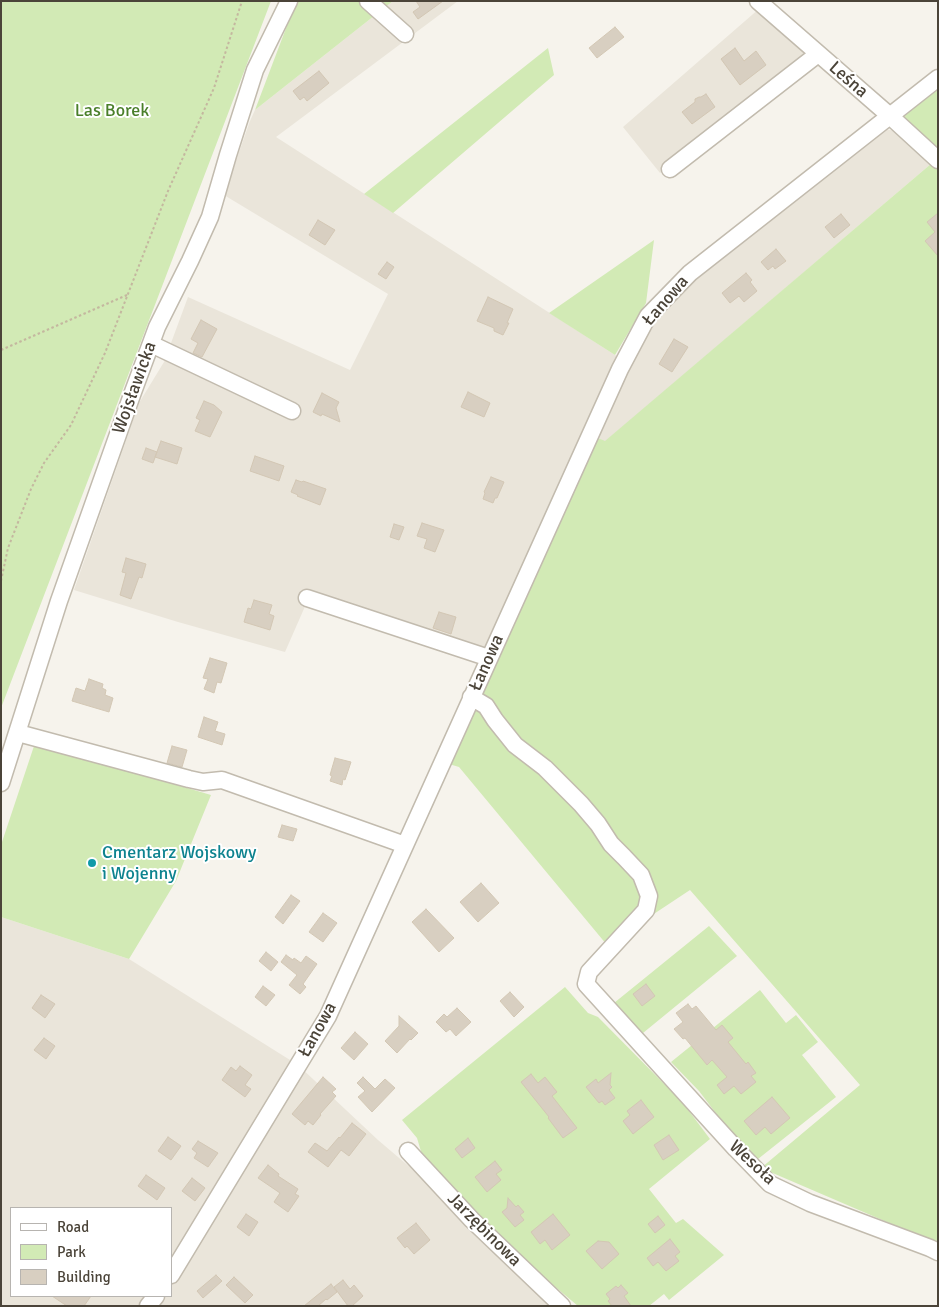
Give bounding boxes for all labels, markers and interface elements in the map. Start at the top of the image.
street label: Leśna [824,57,872,103]
park label: Las Borek [75,100,149,122]
street label: Łanowa [638,271,694,331]
street label: Wojsławicka [108,339,162,437]
street label: Łanowa [465,631,509,695]
place label: Cmentarz Wojskowy i Wojenny [102,842,256,884]
marker: Cmentarz Wojskowy i Wojenny [86,857,98,869]
street label: Łanowa [294,999,342,1061]
street label: Wesoła [724,1136,780,1190]
street label: Jarzębinowa [443,1189,525,1271]
legend [10,1207,172,1297]
text: Road [57,1218,89,1236]
text: Park [57,1243,86,1261]
text: Building [57,1268,111,1286]

